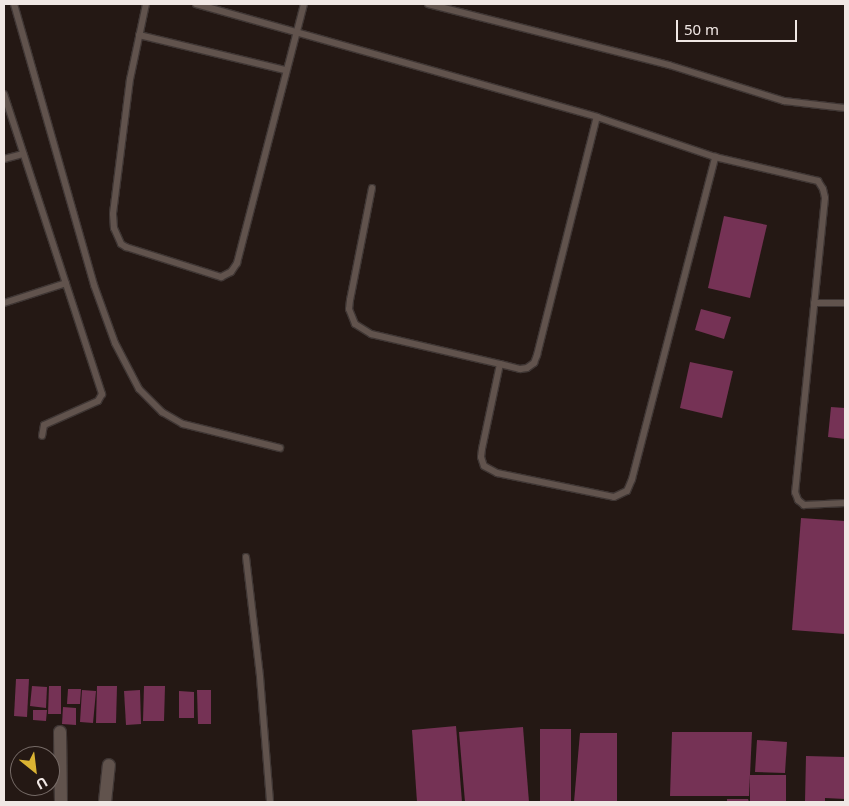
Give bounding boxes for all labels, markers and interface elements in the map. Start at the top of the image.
scale bar [679,10,800,42]
text: 50 m [684,19,719,39]
north arrow [10,746,60,796]
text: U [33,773,51,795]

